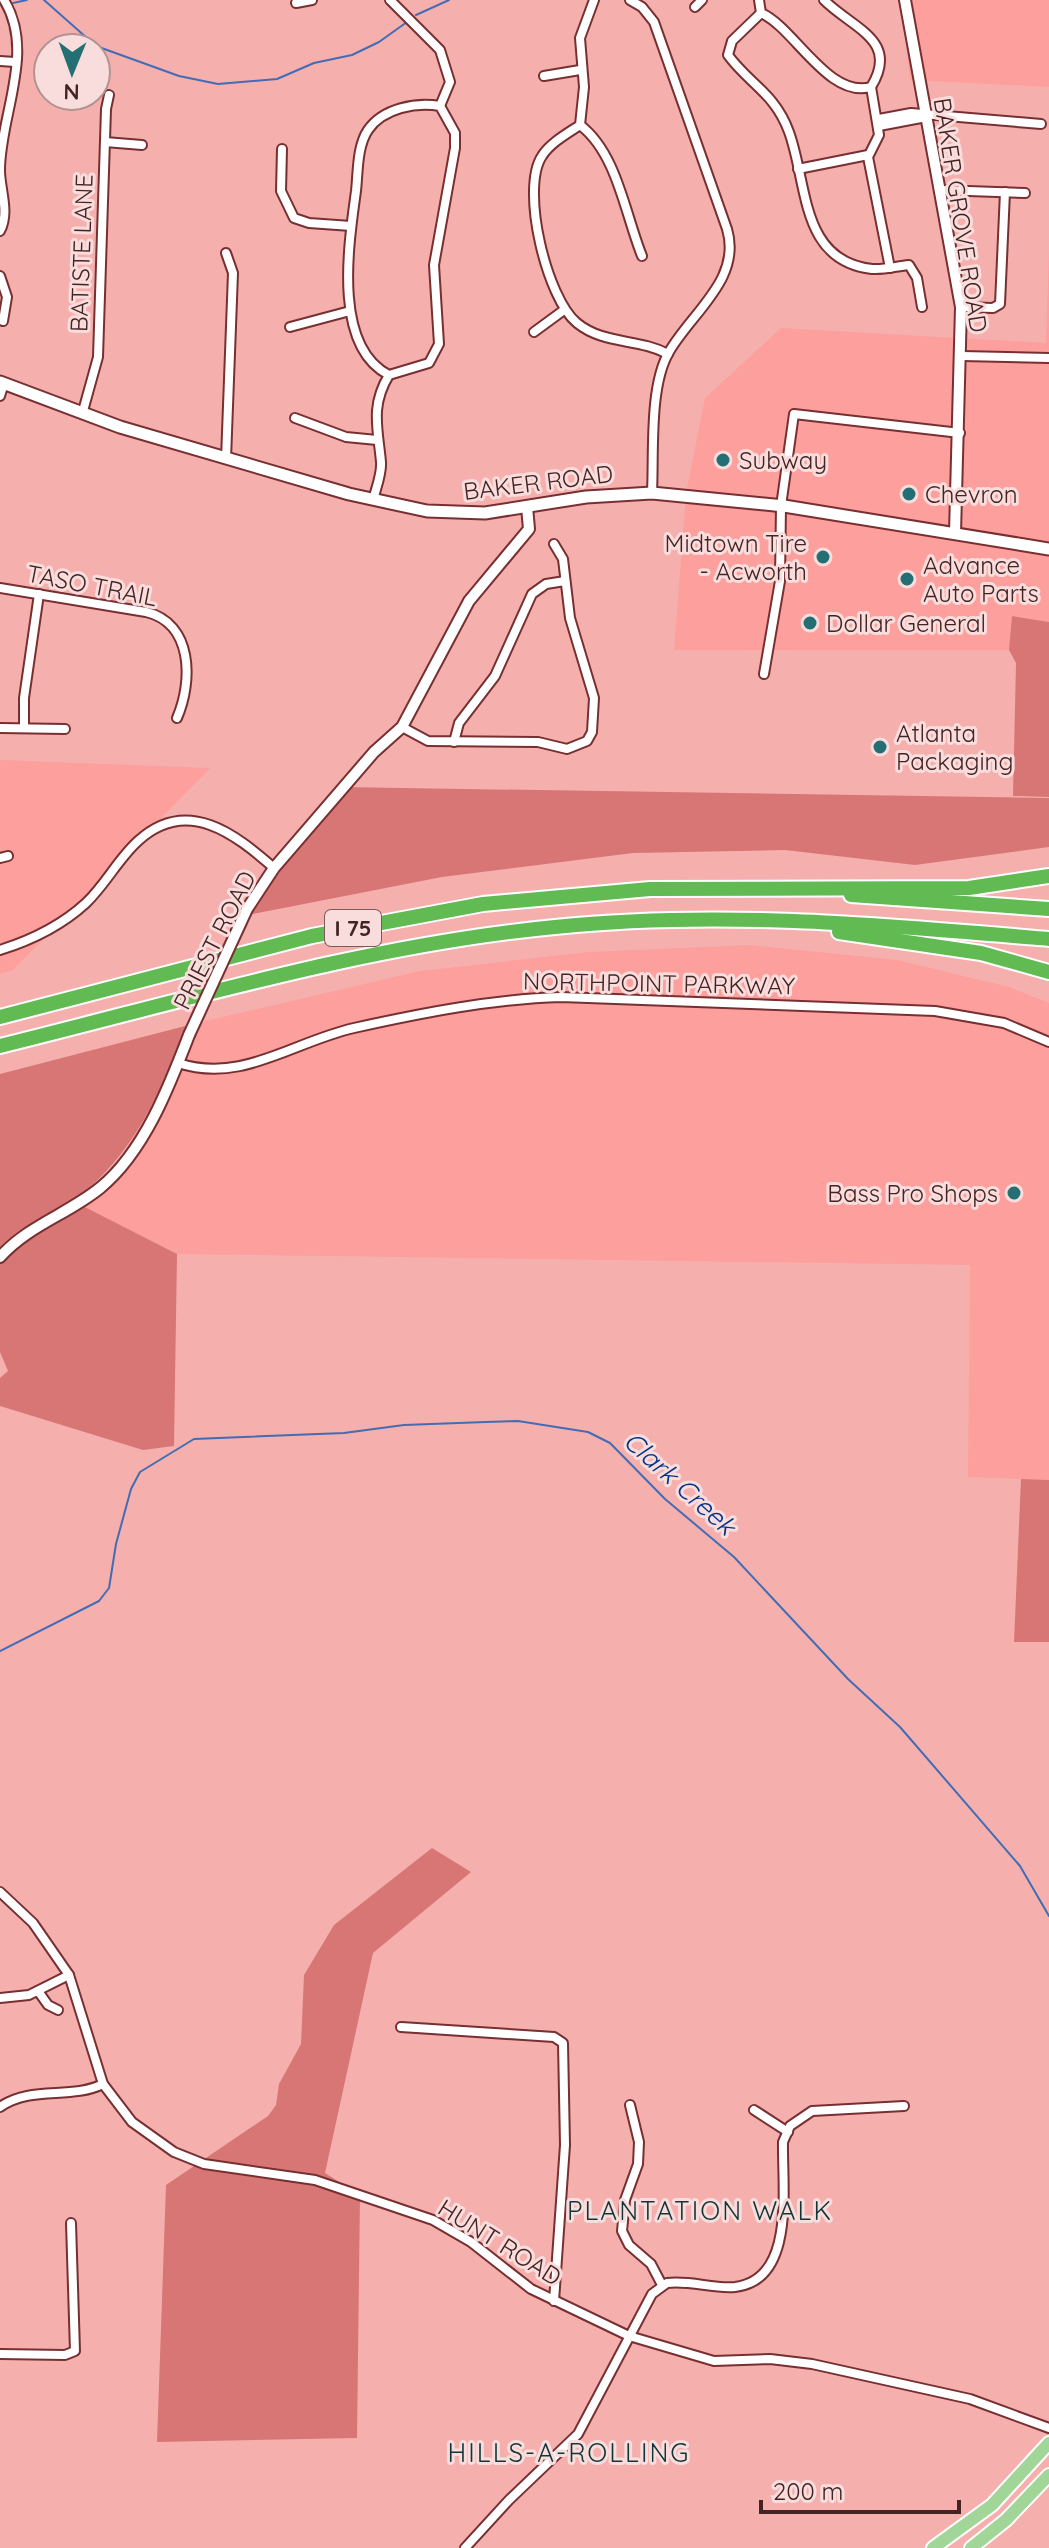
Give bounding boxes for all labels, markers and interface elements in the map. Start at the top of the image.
north arrow [32,32,112,112]
text: N [63,78,80,106]
street label: BAKER GROVE ROAD [928,95,994,335]
street label: BATISTE LANE [63,174,99,332]
place label: Subway [739,445,827,475]
marker: Subway [714,451,732,469]
street label: BAKER ROAD [461,458,615,506]
place label: Chevron [925,479,1018,509]
marker: Chevron [900,485,918,503]
place label: Midtown Tire - Acworth [665,528,807,586]
marker: Midtown Tire - Acworth [814,548,832,566]
place label: Advance Auto Parts [923,550,1039,608]
street label: TASO TRAIL [24,558,160,612]
marker: Advance Auto Parts [898,570,916,588]
place label: Dollar General [826,608,986,638]
marker: Dollar General [801,614,819,632]
place label: Atlanta Packaging [896,718,1013,776]
marker: Atlanta Packaging [871,738,889,756]
street label: PRIEST ROAD [166,866,262,1014]
road number: I 75 [325,910,381,946]
street label: NORTHPOINT PARKWAY [523,966,795,1000]
place label: Bass Pro Shops [827,1178,998,1208]
marker: Bass Pro Shops [1005,1184,1023,1202]
water label: Clark Creek [617,1424,744,1543]
street label: HUNT ROAD [433,2192,567,2292]
district label: PLANTATION WALK [567,2194,833,2227]
district label: HILLS-A-ROLLING [448,2436,690,2469]
scale bar [761,2464,959,2514]
text: 200 m [773,2476,843,2506]

